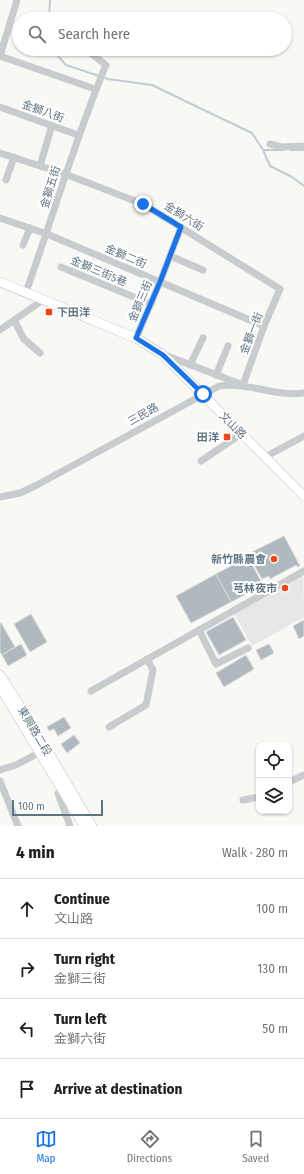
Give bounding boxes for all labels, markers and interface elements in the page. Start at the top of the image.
search box [12,12,292,56]
icon: search [26,23,48,45]
text: Search here [58,25,130,43]
street label: 金獅八街 [20,98,66,125]
street label: 金獅五街 [38,164,63,210]
route end [134,195,152,213]
street label: 金獅六街 [162,199,206,234]
street label: 金獅二街 [103,242,149,271]
street label: 金獅三街5巷 [69,254,129,289]
street label: 金獅三街 [126,278,155,324]
place label: 下田洋 [57,306,90,319]
marker: 下田洋 [44,307,54,317]
street label: 金獅一街 [238,310,265,356]
route start [194,385,212,403]
street label: 三民路 [126,401,161,428]
street label: 文山路 [216,409,249,442]
place label: 田洋 [197,431,219,444]
marker: 田洋 [222,432,232,442]
place label: 新竹縣農會 [211,553,266,566]
marker: 新竹縣農會 [269,554,279,564]
place label: 芎林夜市 [233,582,277,595]
marker: 芎林夜市 [280,583,290,593]
street label: 東興路二段 [15,704,54,758]
map controls [256,742,292,814]
button: locate [256,742,292,778]
button: layers [256,778,292,814]
scale bar [12,798,103,817]
text: 100 m [18,800,45,813]
text: 4 min [16,842,55,863]
text: Walk · 280 m [222,845,288,860]
text: Continue [54,890,110,908]
icon: ahead [16,898,38,920]
text: 100 m [256,901,288,916]
text: 文山路 [54,911,93,926]
text: Turn right [54,950,115,968]
icon: right [16,958,38,980]
text: 130 m [257,961,288,976]
text: 金獅三街 [54,971,106,986]
text: Turn left [54,1010,107,1028]
icon: left [16,1018,38,1040]
text: 50 m [262,1021,288,1036]
text: 金獅六街 [54,1031,106,1046]
icon: arrive [16,1078,38,1100]
text: Arrive at destination [54,1080,182,1098]
tab: Map [35,1128,57,1165]
tab: Directions [127,1128,172,1165]
tab: Saved [242,1128,269,1165]

